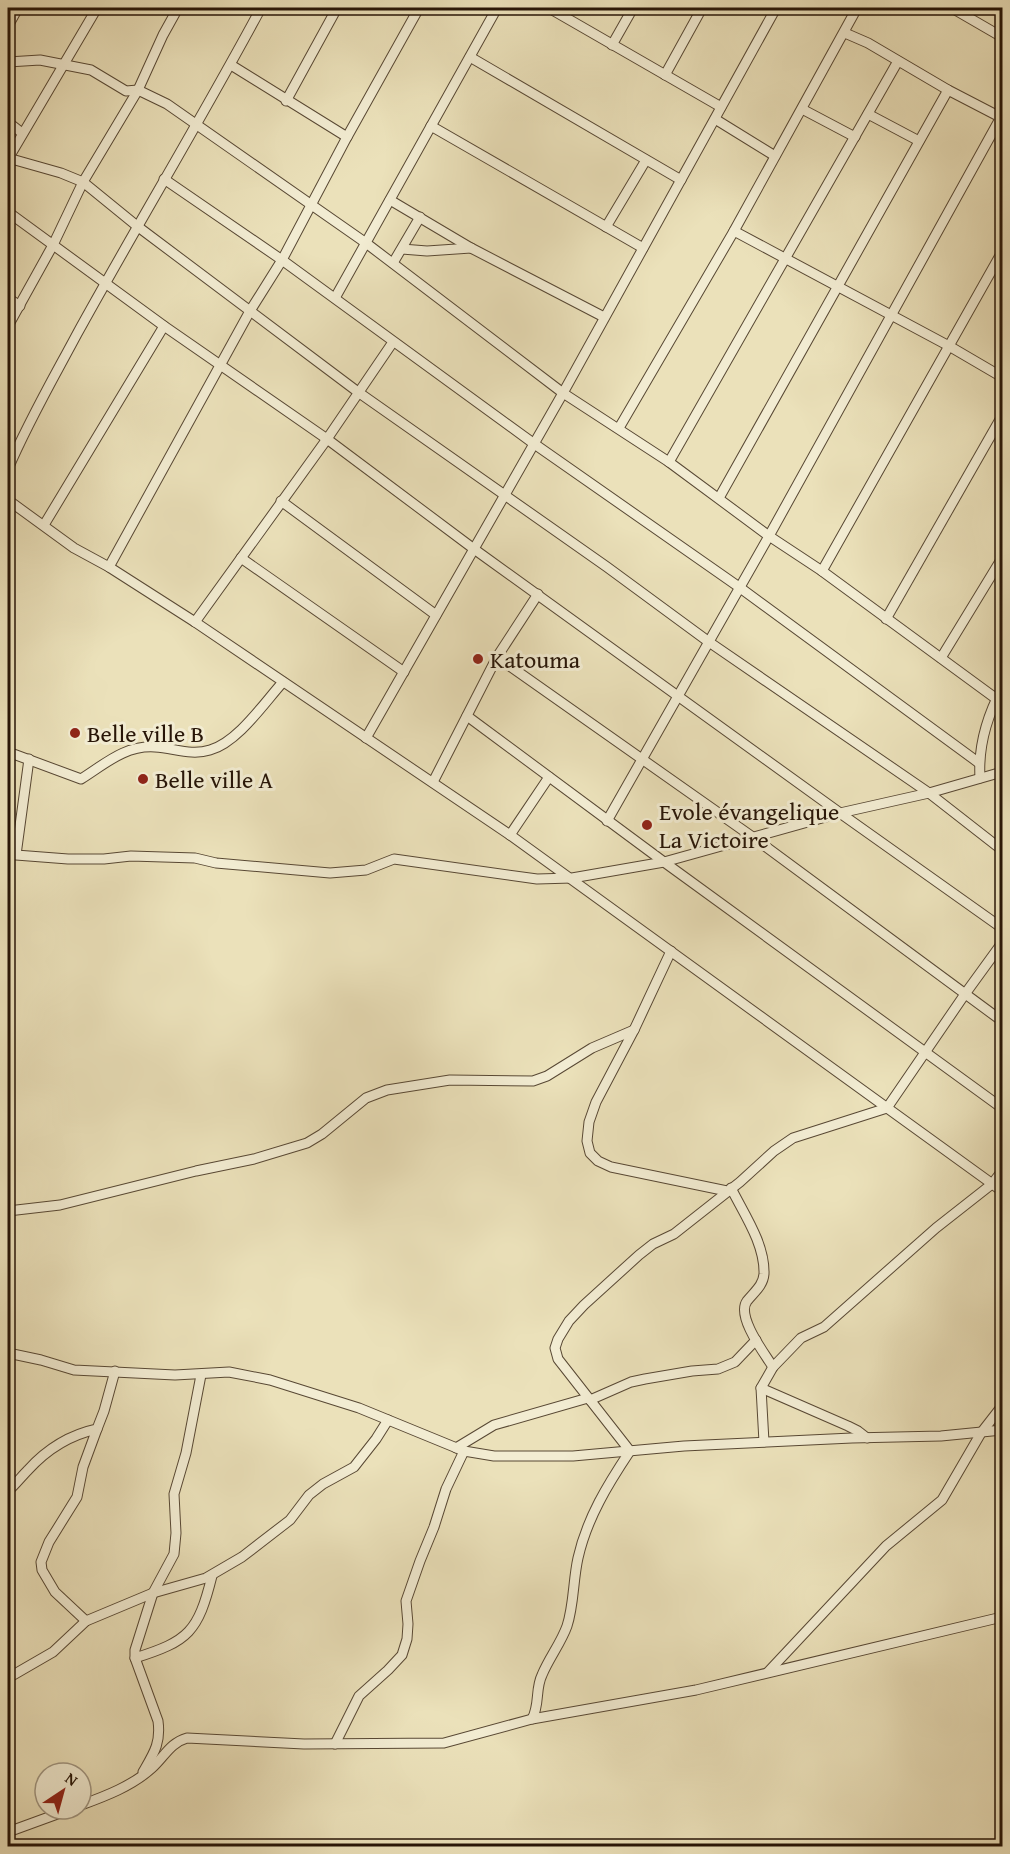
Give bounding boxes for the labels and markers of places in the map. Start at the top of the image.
place label: Katouma [490,642,581,677]
marker: Katouma [471,652,485,666]
place label: Belle ville B [87,716,204,751]
marker: Belle ville B [68,726,82,740]
place label: Belle ville A [155,762,274,797]
marker: Belle ville A [136,772,150,786]
place label: Evole évangelique La Victoire [659,794,839,857]
marker: Evole évangelique La Victoire [640,818,654,832]

